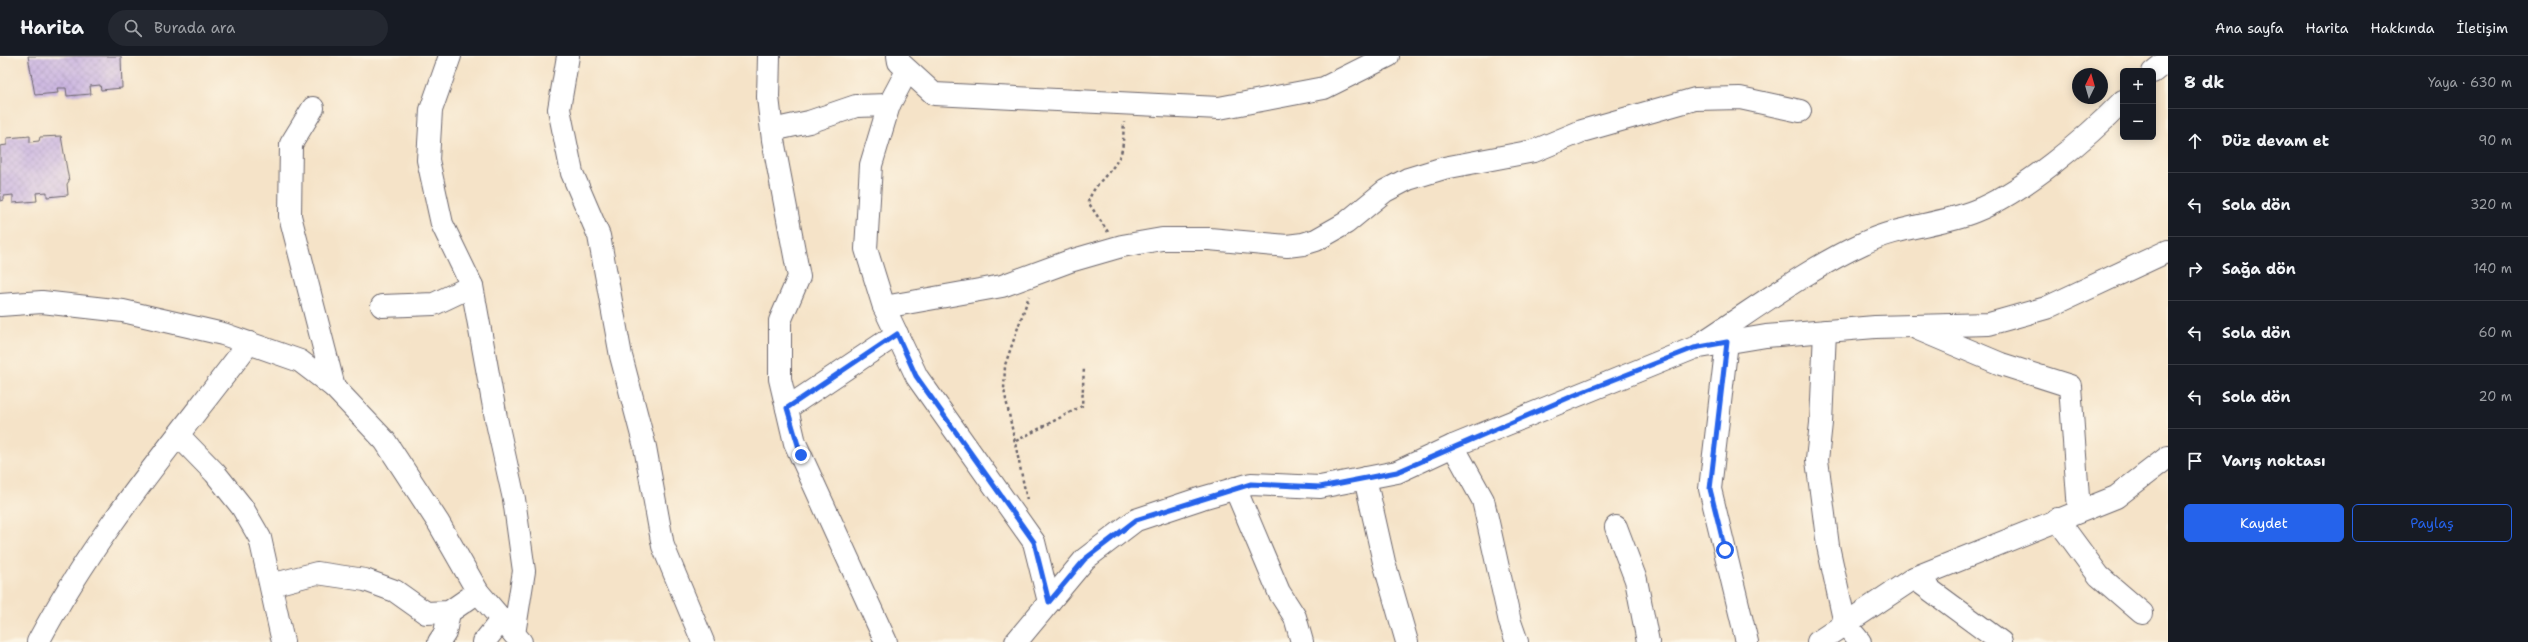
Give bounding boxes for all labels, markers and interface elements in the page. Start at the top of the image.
search box [108,10,388,46]
text: Harita [20,15,84,40]
icon: search [122,17,144,39]
text: Burada ara [154,18,235,38]
text: Ana sayfa [2215,19,2283,37]
text: Harita [2305,19,2348,37]
text: Hakkında [2370,19,2434,37]
text: İletişim [2456,19,2508,37]
north arrow [2072,68,2108,104]
map controls [2120,68,2156,140]
button: + [2120,68,2156,104]
text: 8 dk [2184,71,2224,93]
text: Yaya · 630 m [2428,74,2512,91]
button: − [2120,104,2156,140]
icon: ahead [2184,130,2206,152]
text: Düz devam et [2222,131,2329,151]
text: 90 m [2478,132,2512,149]
icon: left [2184,194,2206,216]
text: Sola dön [2222,195,2291,215]
text: 320 m [2470,196,2512,213]
icon: right [2184,258,2206,280]
text: Sağa dön [2222,259,2296,279]
text: 140 m [2473,260,2512,277]
icon: left [2184,322,2206,344]
text: Sola dön [2222,323,2291,343]
text: 60 m [2479,324,2512,341]
icon: left [2184,386,2206,408]
text: Sola dön [2222,387,2291,407]
text: 20 m [2479,388,2512,405]
route end [792,446,810,464]
icon: arrive [2184,450,2206,472]
text: Varış noktası [2222,451,2326,471]
button: Kaydet [2184,504,2344,542]
button: Paylaş [2352,504,2512,542]
route start [1716,541,1734,559]

